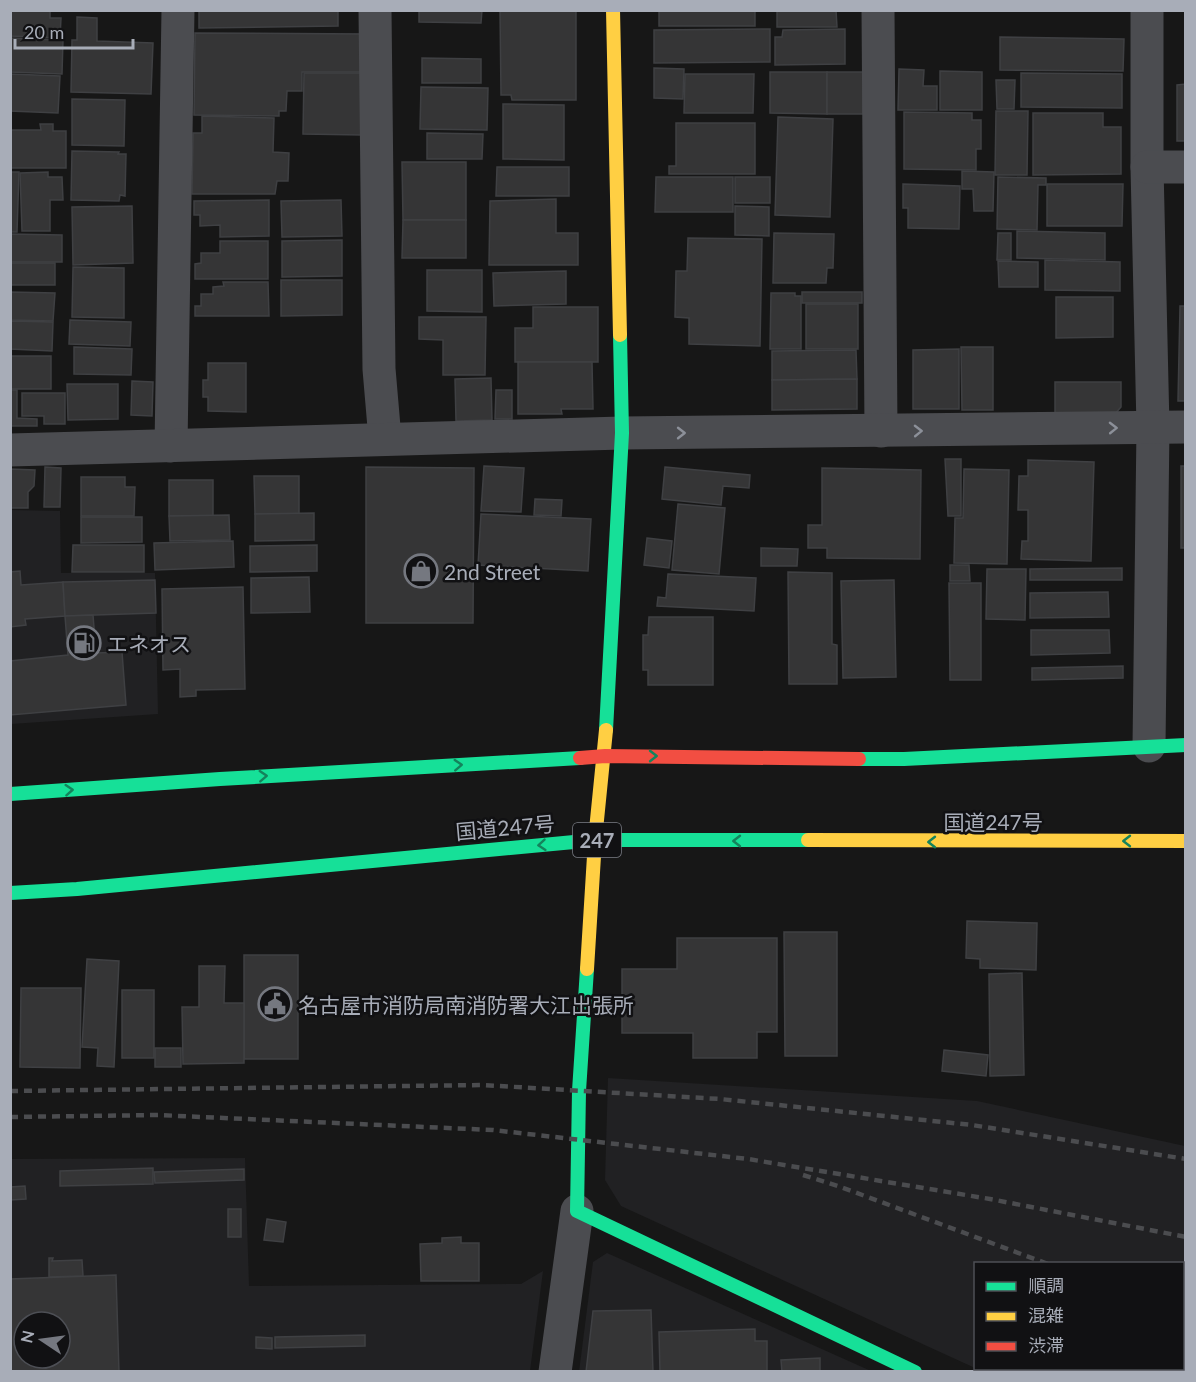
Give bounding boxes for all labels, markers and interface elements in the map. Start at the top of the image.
scale bar [15,12,134,50]
text: 20 m [24,21,64,43]
one-way arrow [1108,422,1117,434]
one-way arrow [913,425,922,437]
one-way arrow [676,427,685,439]
shop icon: 2nd Street [403,553,439,589]
place label: 2nd Street [444,559,541,584]
fuel station icon: エネオス [66,625,102,661]
place label: エネオス [107,631,191,656]
one-way arrow [648,750,657,762]
one-way arrow [454,758,463,771]
one-way arrow [259,770,268,783]
one-way arrow [64,784,73,797]
street label: 国道247号 [943,809,1043,834]
street label: 国道247号 [454,810,556,844]
road number: 247 [573,823,621,857]
one-way arrow [733,835,742,847]
one-way arrow [1123,835,1132,847]
one-way arrow [928,836,937,848]
one-way arrow [538,838,547,851]
public building icon: 名古屋市消防局南消防署大江出張所 [257,986,293,1022]
place label: 名古屋市消防局南消防署大江出張所 [298,992,634,1017]
legend [974,1262,1184,1370]
text: 順調 [1028,1274,1064,1296]
text: 混雑 [1028,1304,1064,1326]
north arrow [12,1310,72,1370]
text: N [16,1328,38,1345]
text: 渋滞 [1028,1334,1064,1356]

